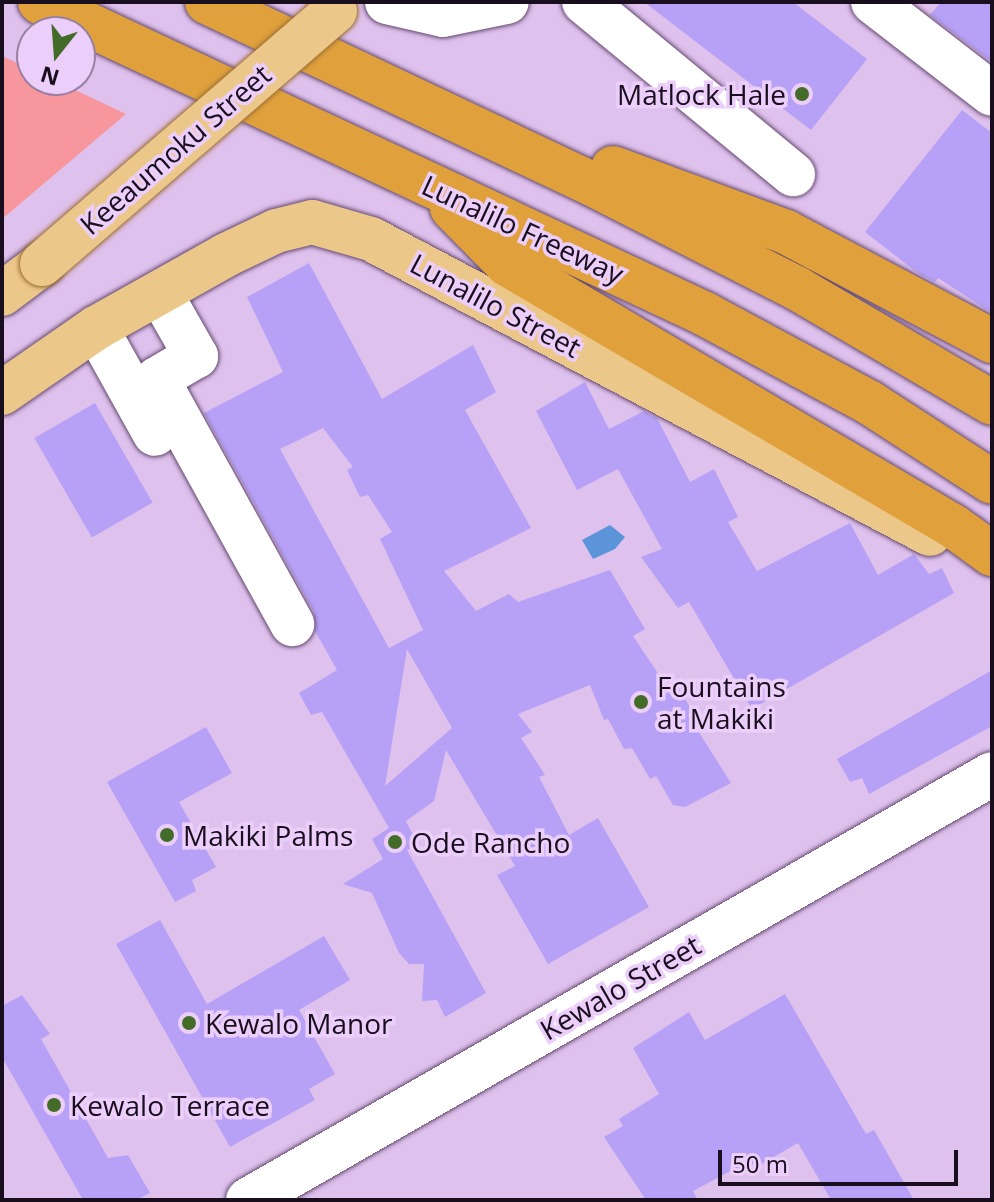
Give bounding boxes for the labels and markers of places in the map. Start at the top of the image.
place label: Matlock Hale [617,77,786,111]
marker: Matlock Hale [793,85,811,103]
place label: Fountains at Makiki [657,669,786,735]
marker: Fountains at Makiki [632,693,650,711]
place label: Makiki Palms [183,818,353,852]
place label: Ode Rancho [411,825,570,859]
marker: Makiki Palms [158,826,176,844]
marker: Ode Rancho [386,833,404,851]
place label: Kewalo Manor [205,1006,393,1040]
marker: Kewalo Manor [180,1014,198,1032]
place label: Kewalo Terrace [70,1088,270,1122]
marker: Kewalo Terrace [45,1096,63,1114]

